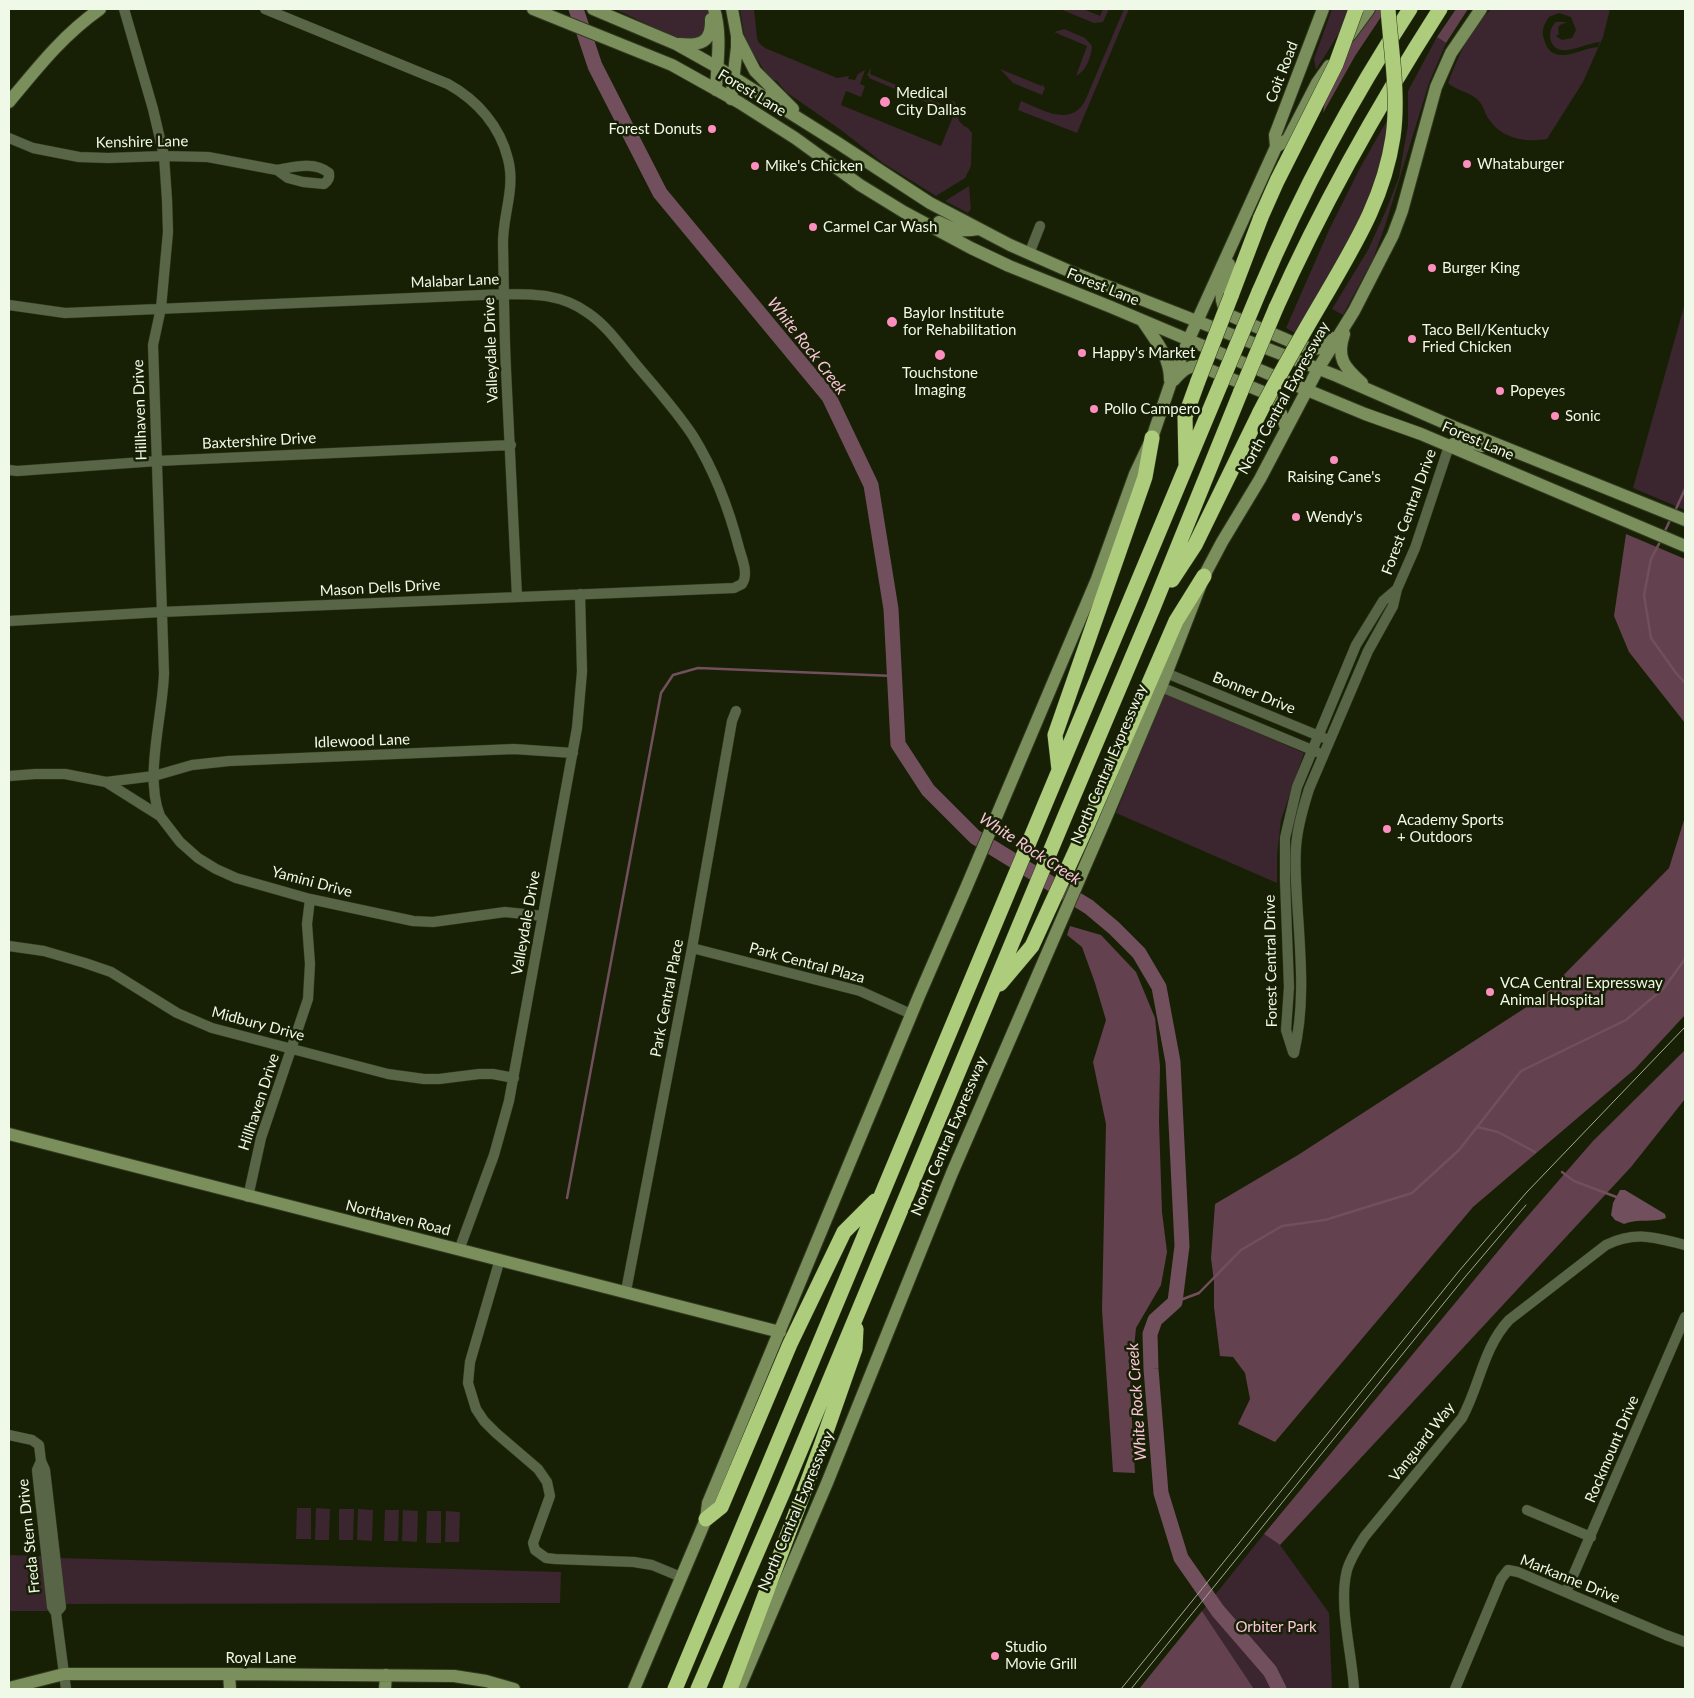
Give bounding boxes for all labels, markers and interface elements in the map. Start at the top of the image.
street label: Coit Road [1262,39,1302,105]
street label: Forest Lane [715,66,789,120]
place label: Medical City Dallas [896,84,966,119]
marker: Medical City Dallas [878,95,892,109]
place label: Forest Donuts [608,120,702,138]
marker: Forest Donuts [706,123,718,135]
street label: Kenshire Lane [96,132,188,152]
place label: Whataburger [1477,155,1564,173]
place label: Mike's Chicken [765,157,863,175]
marker: Whataburger [1461,158,1473,170]
marker: Mike's Chicken [749,160,761,172]
place label: Carmel Car Wash [823,218,937,236]
marker: Carmel Car Wash [807,221,819,233]
place label: Burger King [1442,259,1520,277]
marker: Burger King [1426,262,1438,274]
street label: Forest Lane [1064,264,1142,310]
street label: Malabar Lane [410,270,500,292]
water label: White Rock Creek [763,294,851,398]
street label: Valleydale Drive [480,297,502,403]
place label: Baylor Institute for Rehabilitation [903,304,1016,339]
marker: Baylor Institute for Rehabilitation [885,315,899,329]
street label: North Central Expressway [1235,319,1333,477]
place label: Taco Bell/Kentucky Fried Chicken [1422,321,1549,356]
marker: Taco Bell/Kentucky Fried Chicken [1406,333,1418,345]
place label: Happy's Market [1092,344,1195,362]
marker: Happy's Market [1076,347,1088,359]
marker: Touchstone Imaging [933,348,947,362]
street label: Hillhaven Drive [129,359,151,461]
place label: Touchstone Imaging [902,364,978,399]
place label: Popeyes [1510,382,1565,400]
marker: Popeyes [1494,385,1506,397]
place label: Pollo Campero [1104,400,1200,418]
marker: Pollo Campero [1088,403,1100,415]
place label: Sonic [1565,407,1601,425]
marker: Sonic [1549,410,1561,422]
street label: Forest Lane [1439,418,1517,464]
street label: Baxtershire Drive [201,429,317,453]
street label: Forest Central Drive [1378,447,1440,577]
marker: Raising Cane's [1328,454,1340,466]
place label: Raising Cane's [1287,468,1381,486]
place label: Wendy's [1306,508,1363,526]
marker: Wendy's [1290,511,1302,523]
street label: Mason Dells Drive [319,576,441,600]
street label: Bonner Drive [1210,668,1298,718]
street label: North Central Expressway [1067,681,1151,847]
street label: Idlewood Lane [314,730,410,752]
water label: White Rock Creek [975,809,1085,889]
place label: Academy Sports + Outdoors [1397,811,1504,846]
marker: Academy Sports + Outdoors [1381,823,1393,835]
street label: Yamini Drive [270,863,354,901]
street label: Valleydale Drive [508,869,544,977]
street label: Forest Central Drive [1261,895,1281,1027]
street label: Park Central Place [647,938,687,1058]
street label: Park Central Plaza [747,939,867,987]
place label: VCA Central Expressway Animal Hospital [1500,974,1663,1009]
marker: VCA Central Expressway Animal Hospital [1484,986,1496,998]
street label: Midbury Drive [210,1003,306,1045]
street label: Hillhaven Drive [235,1051,283,1153]
street label: North Central Expressway [907,1053,991,1219]
street label: Northaven Road [344,1196,452,1240]
water label: White Rock Creek [1123,1342,1151,1462]
street label: Rockmount Drive [1581,1393,1643,1505]
street label: Vanguard Way [1385,1399,1459,1485]
street label: North Central Expressway [754,1428,838,1594]
street label: Freda Stern Drive [14,1478,44,1594]
street label: Markanne Drive [1518,1551,1622,1607]
park label: Orbiter Park [1235,1618,1317,1636]
place label: Studio Movie Grill [1005,1638,1077,1673]
street label: Royal Lane [225,1649,297,1667]
marker: Studio Movie Grill [989,1650,1001,1662]

